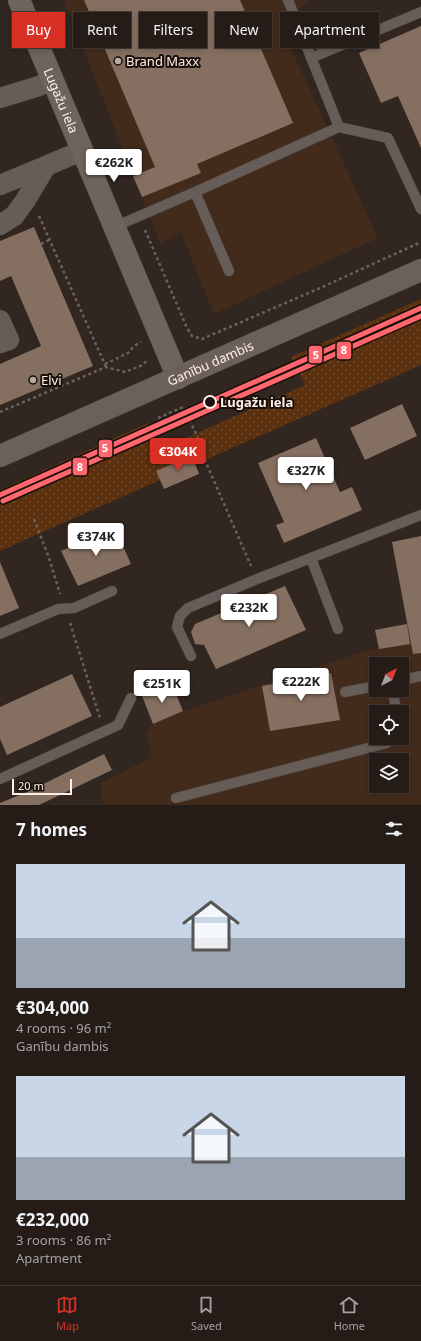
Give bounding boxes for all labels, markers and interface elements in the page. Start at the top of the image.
chip: Buy [12,12,65,48]
chip: Rent [73,12,131,48]
chip: Filters [139,12,207,48]
chip: New [215,12,272,48]
chip: Apartment [280,12,379,48]
place label: Brand Maxx [126,52,199,70]
marker: Brand Maxx [113,56,123,66]
street label: Lugažu iela [40,65,83,136]
pin: €262K [86,149,142,183]
text: €262K [95,153,133,171]
street label: Ganību dambis [164,336,256,390]
line badge: 8 [336,341,352,360]
text: 8 [341,342,347,357]
line badge: 5 [308,345,323,364]
text: 5 [313,347,319,362]
place label: Elvi [41,371,62,389]
marker: Elvi [28,375,38,385]
place label: Lugažu iela [220,393,293,411]
marker: Lugažu iela [203,395,217,409]
pin: €304K [150,438,206,472]
line badge: 5 [98,439,113,458]
text: 5 [102,440,108,455]
text: €304K [159,442,197,460]
line badge: 8 [72,457,88,476]
pin: €327K [278,457,334,491]
text: 8 [77,459,83,474]
text: €327K [287,461,325,479]
pin: €374K [68,523,124,557]
text: €374K [77,527,115,545]
pin: €232K [221,594,277,628]
text: €232K [230,598,268,616]
north arrow [369,657,409,697]
map controls [369,657,409,793]
pin: €222K [273,668,329,702]
pin: €251K [134,670,190,704]
text: €222K [282,672,320,690]
text: €251K [143,674,181,692]
button: locate [369,705,409,745]
button: layers [369,753,409,793]
scale bar [12,777,72,796]
text: 20 m [18,778,44,793]
text: 7 homes [16,818,87,841]
icon: filters [383,818,405,840]
icon: home [175,890,247,962]
text: €304,000 [16,996,89,1019]
text: 4 rooms · 96 m² [16,1019,111,1037]
text: Ganību dambis [16,1037,109,1055]
icon: home [175,1102,247,1174]
text: €232,000 [16,1208,89,1231]
text: 3 rooms · 86 m² [16,1231,111,1249]
text: Apartment [16,1249,82,1267]
tab: Map [56,1294,79,1333]
tab: Saved [191,1294,222,1333]
tab: Home [334,1294,365,1333]

